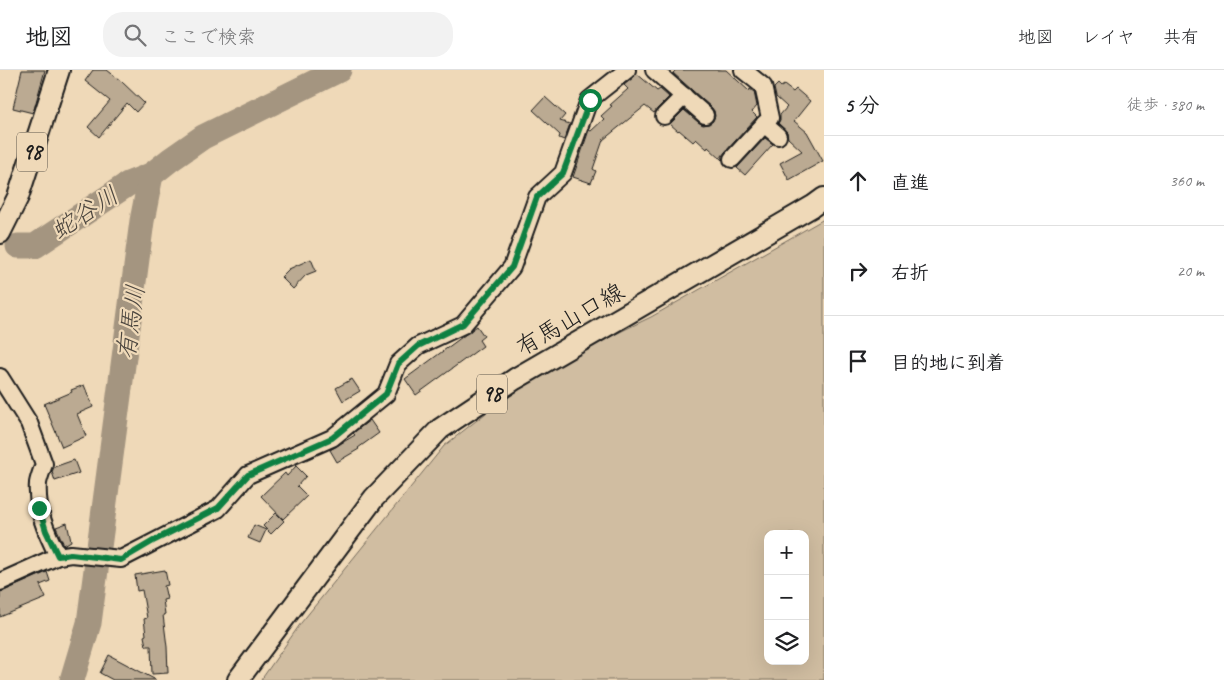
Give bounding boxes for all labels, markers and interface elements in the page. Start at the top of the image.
search box [103,12,453,57]
icon: search [121,21,149,49]
text: 地図 [25,22,73,52]
text: ここで検索 [161,25,256,49]
text: 地図 [1018,26,1054,48]
text: レイヤ [1082,26,1135,48]
text: 共有 [1163,26,1199,48]
route start [579,89,602,112]
text: 5 分 [844,92,879,118]
text: 徒歩 · 380 m [1127,95,1204,115]
road number: 98 [17,132,47,171]
icon: ahead [844,167,872,195]
text: 直進 [891,171,929,195]
text: 360 m [1170,171,1204,191]
water label: 蛇谷川 [45,179,125,247]
icon: right [844,257,872,285]
text: 右折 [891,261,929,285]
text: 20 m [1177,261,1204,281]
street label: 有馬山口線 [511,276,629,362]
water label: 有馬川 [110,283,152,361]
icon: arrive [844,347,872,375]
text: 目的地に到着 [891,351,1005,375]
road number: 98 [477,374,507,414]
route end [28,497,51,520]
map controls [764,530,809,665]
button: + [764,530,809,575]
button: − [764,575,809,620]
button: layers [764,620,809,665]

